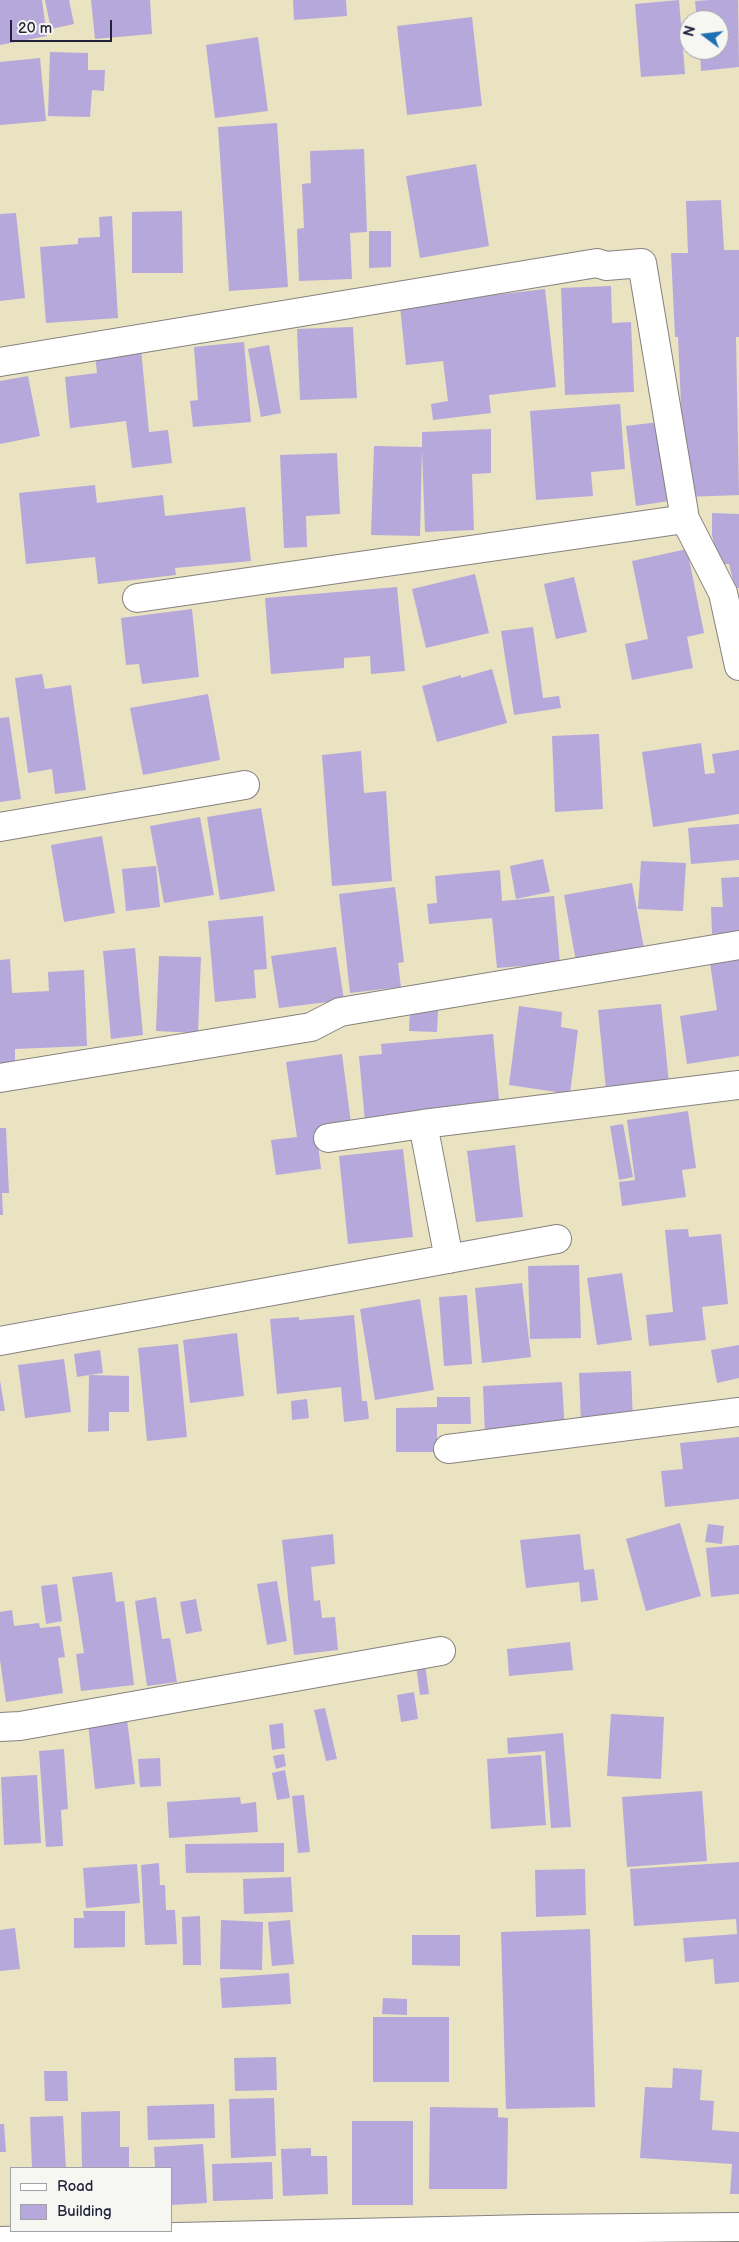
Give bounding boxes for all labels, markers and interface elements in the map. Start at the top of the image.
scale bar [12,10,115,42]
north arrow [679,10,729,60]
text: 20 m [18,19,52,38]
text: N [680,24,700,39]
legend [10,2167,172,2232]
text: Road [57,2177,93,2196]
text: Building [57,2202,112,2221]

